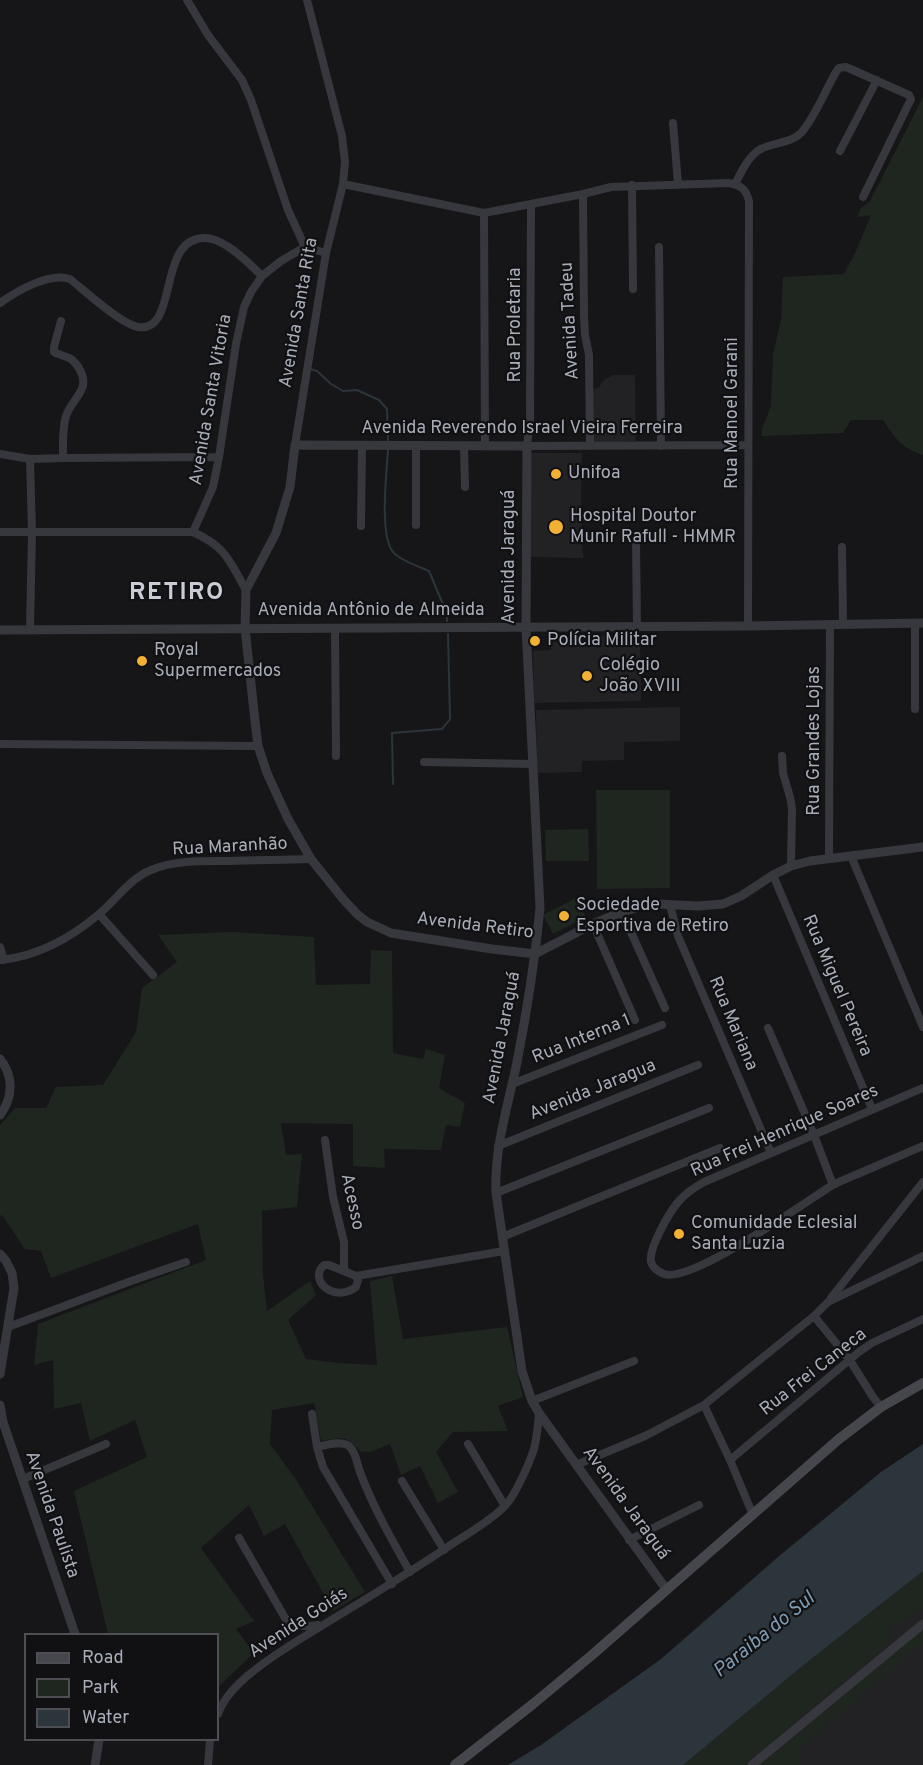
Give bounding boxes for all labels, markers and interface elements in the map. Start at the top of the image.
street label: Avenida Santa Rita [276,236,324,390]
street label: Avenida Tadeu [557,262,585,380]
street label: Rua Proletaria [505,267,527,383]
street label: Avenida Santa Vitoria [186,313,238,487]
street label: Rua Manoel Garani [722,337,744,489]
street label: Avenida Reverendo Israel Vieira Ferreira [361,418,683,440]
place label: Unifoa [568,463,620,485]
marker: Unifoa [549,467,563,481]
street label: Avenida Jaraguá [499,490,521,624]
place label: Hospital Doutor Munir Rafull - HMMR [570,506,736,548]
marker: Hospital Doutor Munir Rafull - HMMR [547,518,565,536]
district label: RETIRO [129,580,225,608]
street label: Avenida Antônio de Almeida [257,600,485,622]
place label: Polícia Militar [547,630,657,652]
marker: Polícia Militar [528,634,542,648]
place label: Royal Supermercados [154,640,281,682]
marker: Royal Supermercados [135,654,149,668]
place label: Colégio João XVIII [599,655,681,698]
street label: Rua Grandes Lojas [804,666,826,816]
marker: Colégio João XVIII [580,669,594,683]
street label: Rua Maranhão [172,834,288,862]
place label: Sociedade Esportiva de Retiro [576,895,729,938]
street label: Avenida Retiro [415,909,535,945]
marker: Sociedade Esportiva de Retiro [557,909,571,923]
street label: Rua Miguel Pereira [796,912,876,1060]
street label: Avenida Jaraguá [480,970,526,1106]
street label: Rua Mariana [702,974,762,1074]
street label: Rua Interna 1 [529,1010,635,1070]
street label: Avenida Jaragua [527,1056,659,1126]
street label: Rua Frei Henrique Soares [688,1081,882,1183]
street label: Acesso [334,1172,368,1232]
place label: Comunidade Eclesial Santa Luzia [691,1213,857,1256]
marker: Comunidade Eclesial Santa Luzia [672,1227,686,1241]
street label: Rua Frei Caneca [756,1325,872,1421]
street label: Avenida Jaraguá [577,1443,673,1565]
street label: Avenida Paulista [19,1449,83,1581]
street label: Avenida Goiás [245,1584,353,1664]
water label: Paraiba do Sul [709,1588,821,1684]
legend [24,1633,219,1741]
text: Road [82,1647,124,1670]
text: Park [82,1677,119,1700]
text: Water [82,1707,129,1730]

